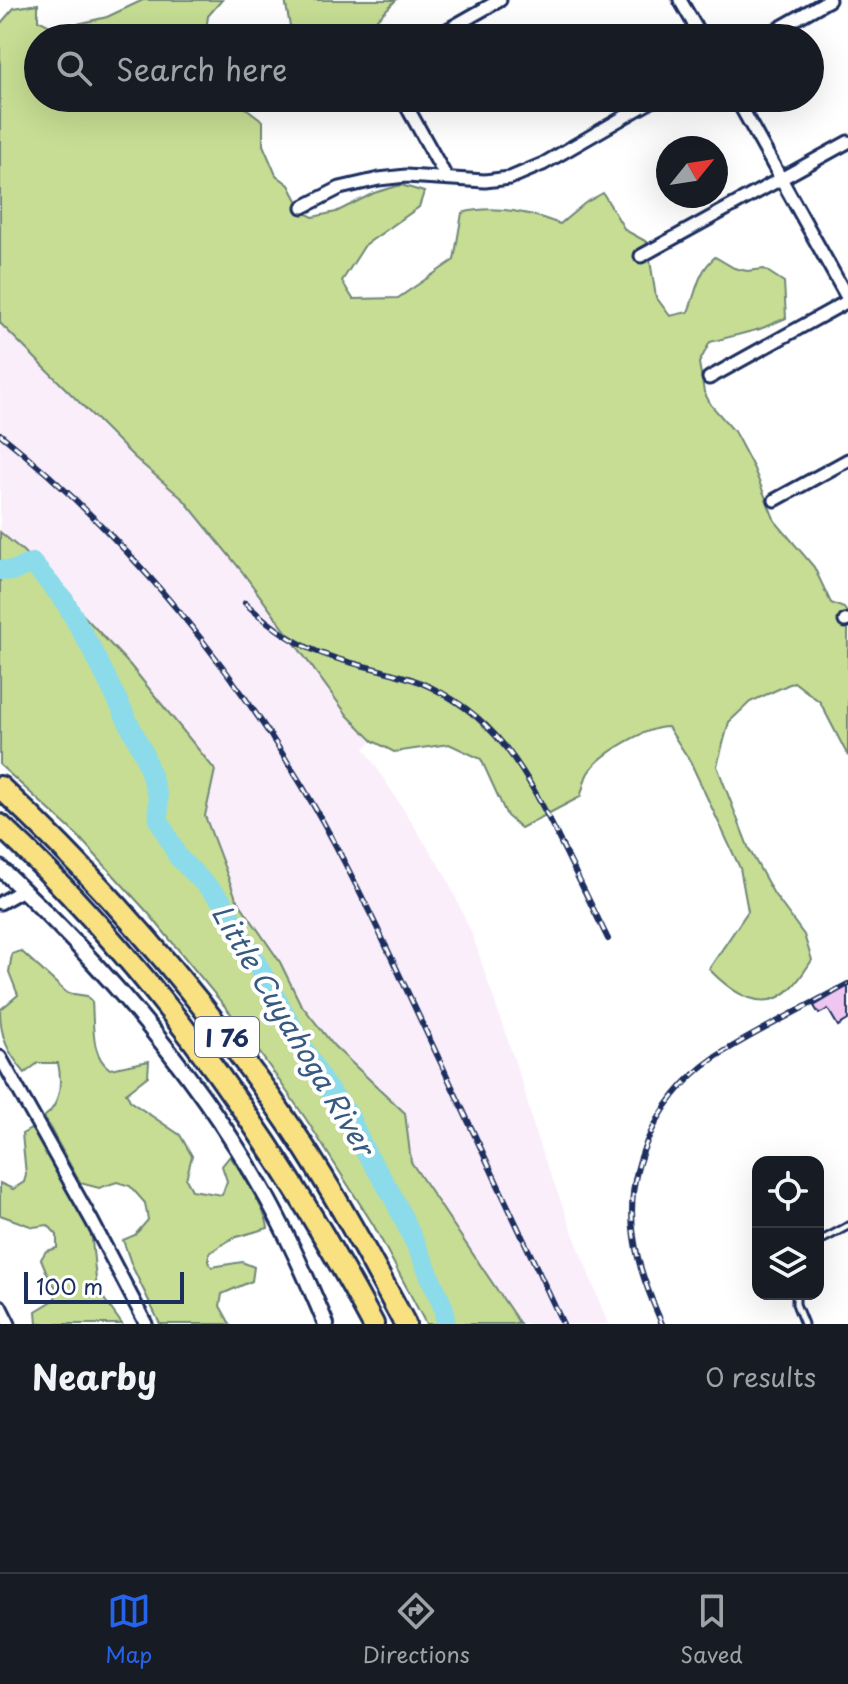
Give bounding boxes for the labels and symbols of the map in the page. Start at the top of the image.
north arrow [656,136,728,208]
water label: Little Cuyahoga River [202,895,388,1165]
road number: I 76 [195,1017,259,1057]
scale bar [24,1268,184,1304]

